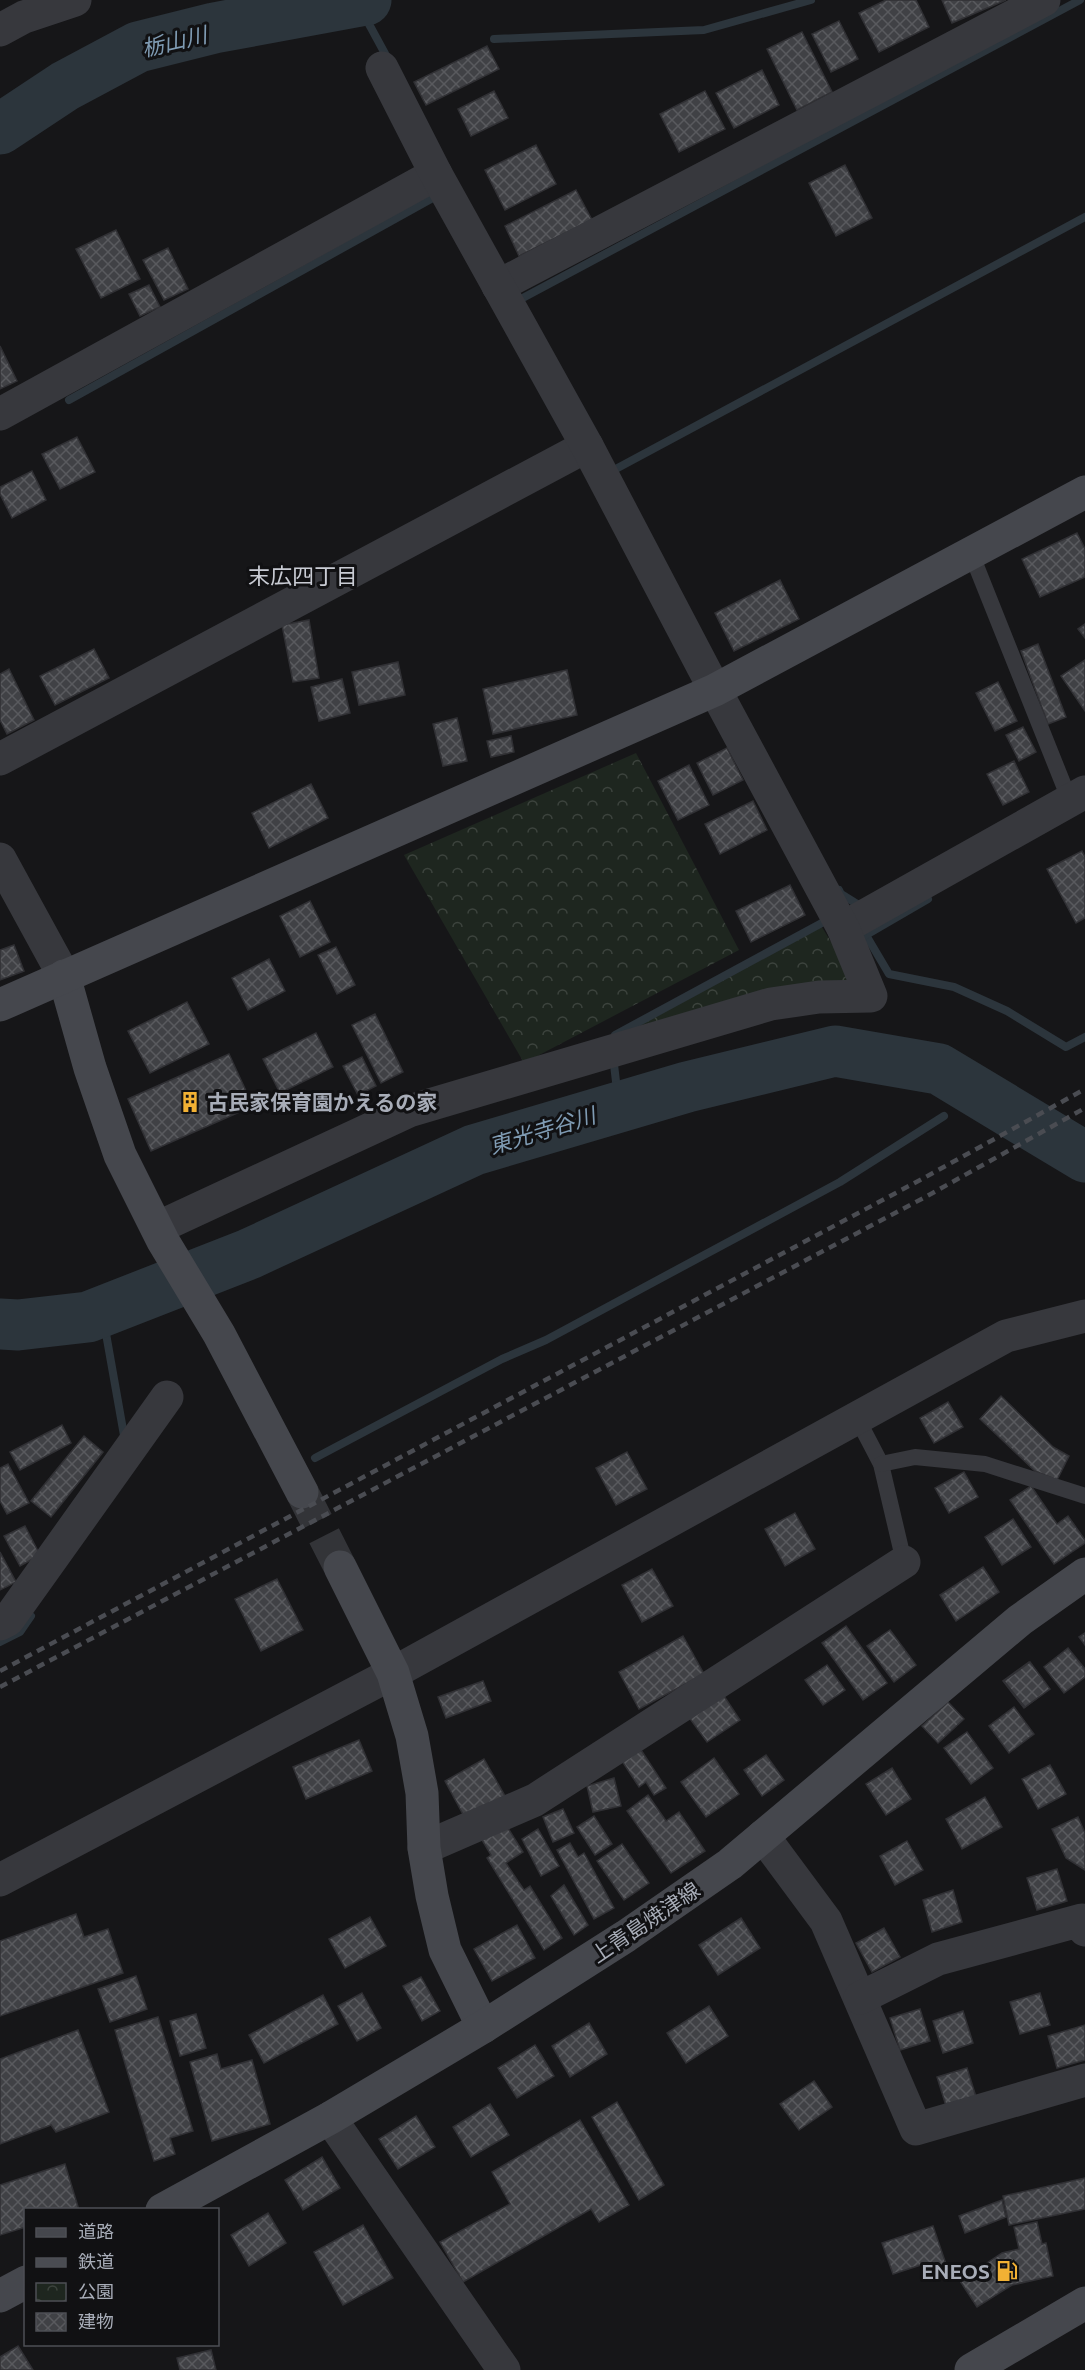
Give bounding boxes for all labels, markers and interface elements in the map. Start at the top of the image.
water label: 栃山川 [139,21,211,61]
district label: 末広四丁目 [248,563,358,588]
building icon: 古民家保育園かえるの家 [178,1090,202,1114]
place label: 古民家保育園かえるの家 [207,1090,437,1114]
water label: 東光寺谷川 [486,1101,600,1158]
street label: 上青島焼津線 [586,1877,704,1967]
legend [24,2208,219,2346]
text: 道路 [78,2221,114,2241]
text: 鉄道 [78,2251,114,2271]
place label: ENEOS [921,2259,990,2283]
fuel station icon: ENEOS [995,2259,1019,2283]
text: 公園 [78,2281,114,2301]
text: 建物 [78,2311,114,2331]

